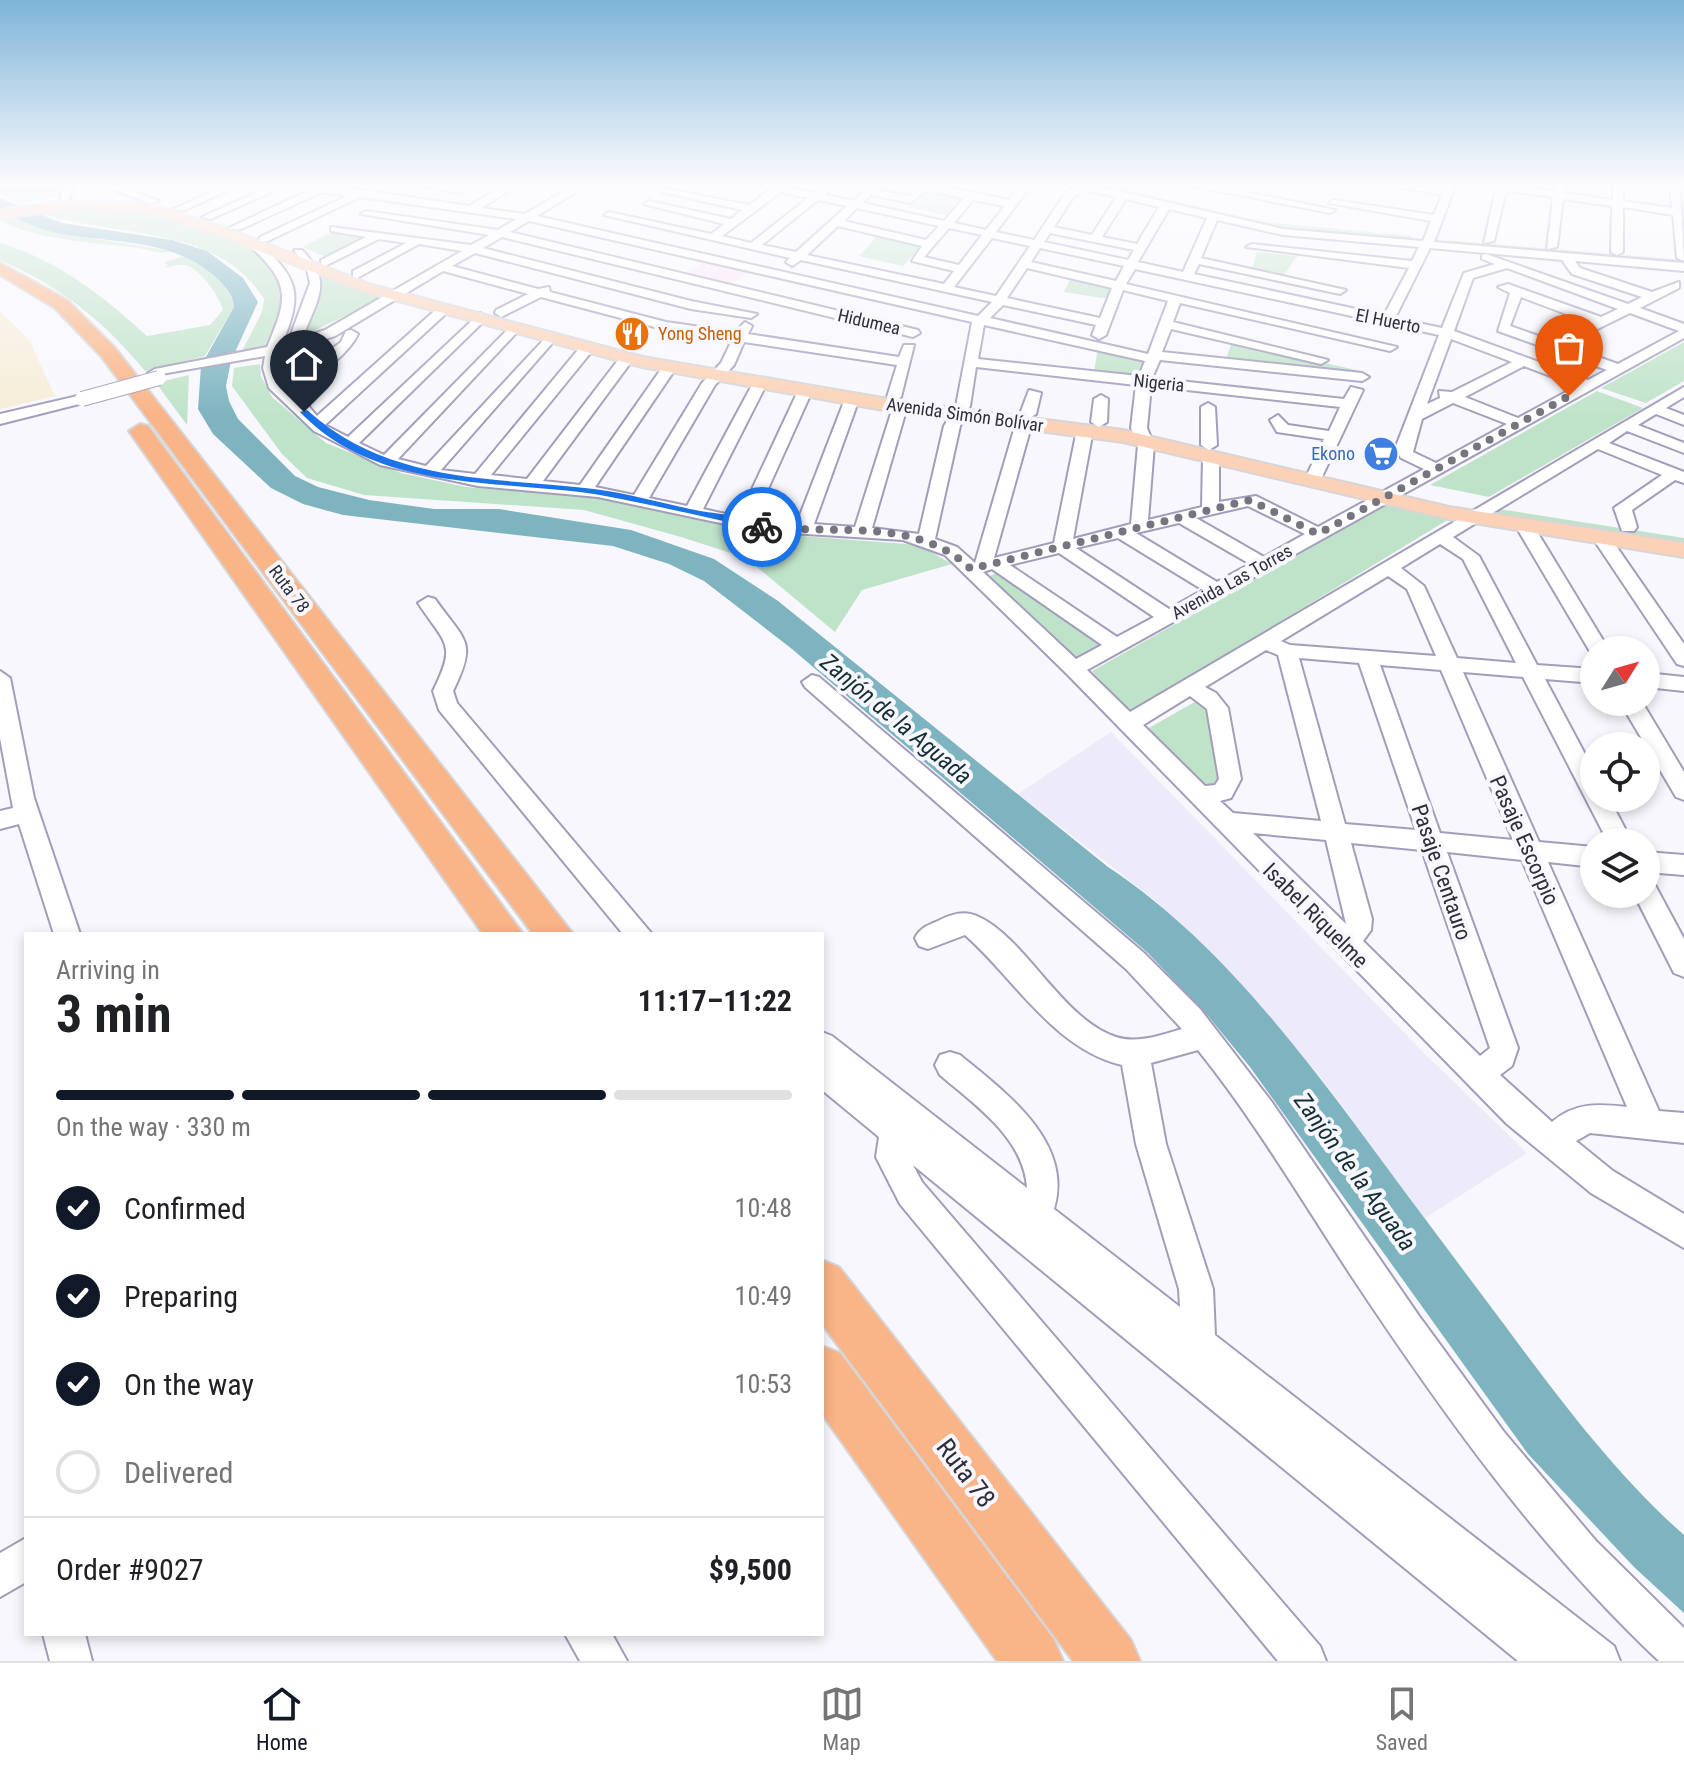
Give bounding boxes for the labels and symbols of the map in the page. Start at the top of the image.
street label: Hidumea [836,304,902,339]
street label: El Huerto [1354,304,1422,337]
pin [1535,314,1603,396]
restaurant icon: Yong Sheng [613,315,651,353]
place label: Yong Sheng [658,323,742,344]
pin [270,330,338,412]
street label: Nigeria [1133,369,1185,396]
street label: Avenida Simón Bolívar [885,393,1045,436]
supermarket icon: Ekono [1362,435,1400,473]
place label: Ekono [1311,443,1355,464]
courier [722,487,802,567]
street label: Avenida Las Torres [1168,540,1296,623]
street label: Ruta 78 [265,561,314,617]
north arrow [1580,636,1660,716]
water label: Zanjón de la Aguada [814,647,977,790]
street label: Pasaje Escorpio [1485,771,1564,909]
street label: Pasaje Centauro [1407,801,1476,943]
street label: Isabel Riquelme [1258,858,1373,973]
water label: Zanjón de la Aguada [1288,1087,1422,1256]
street label: Ruta 78 [931,1433,1001,1513]

